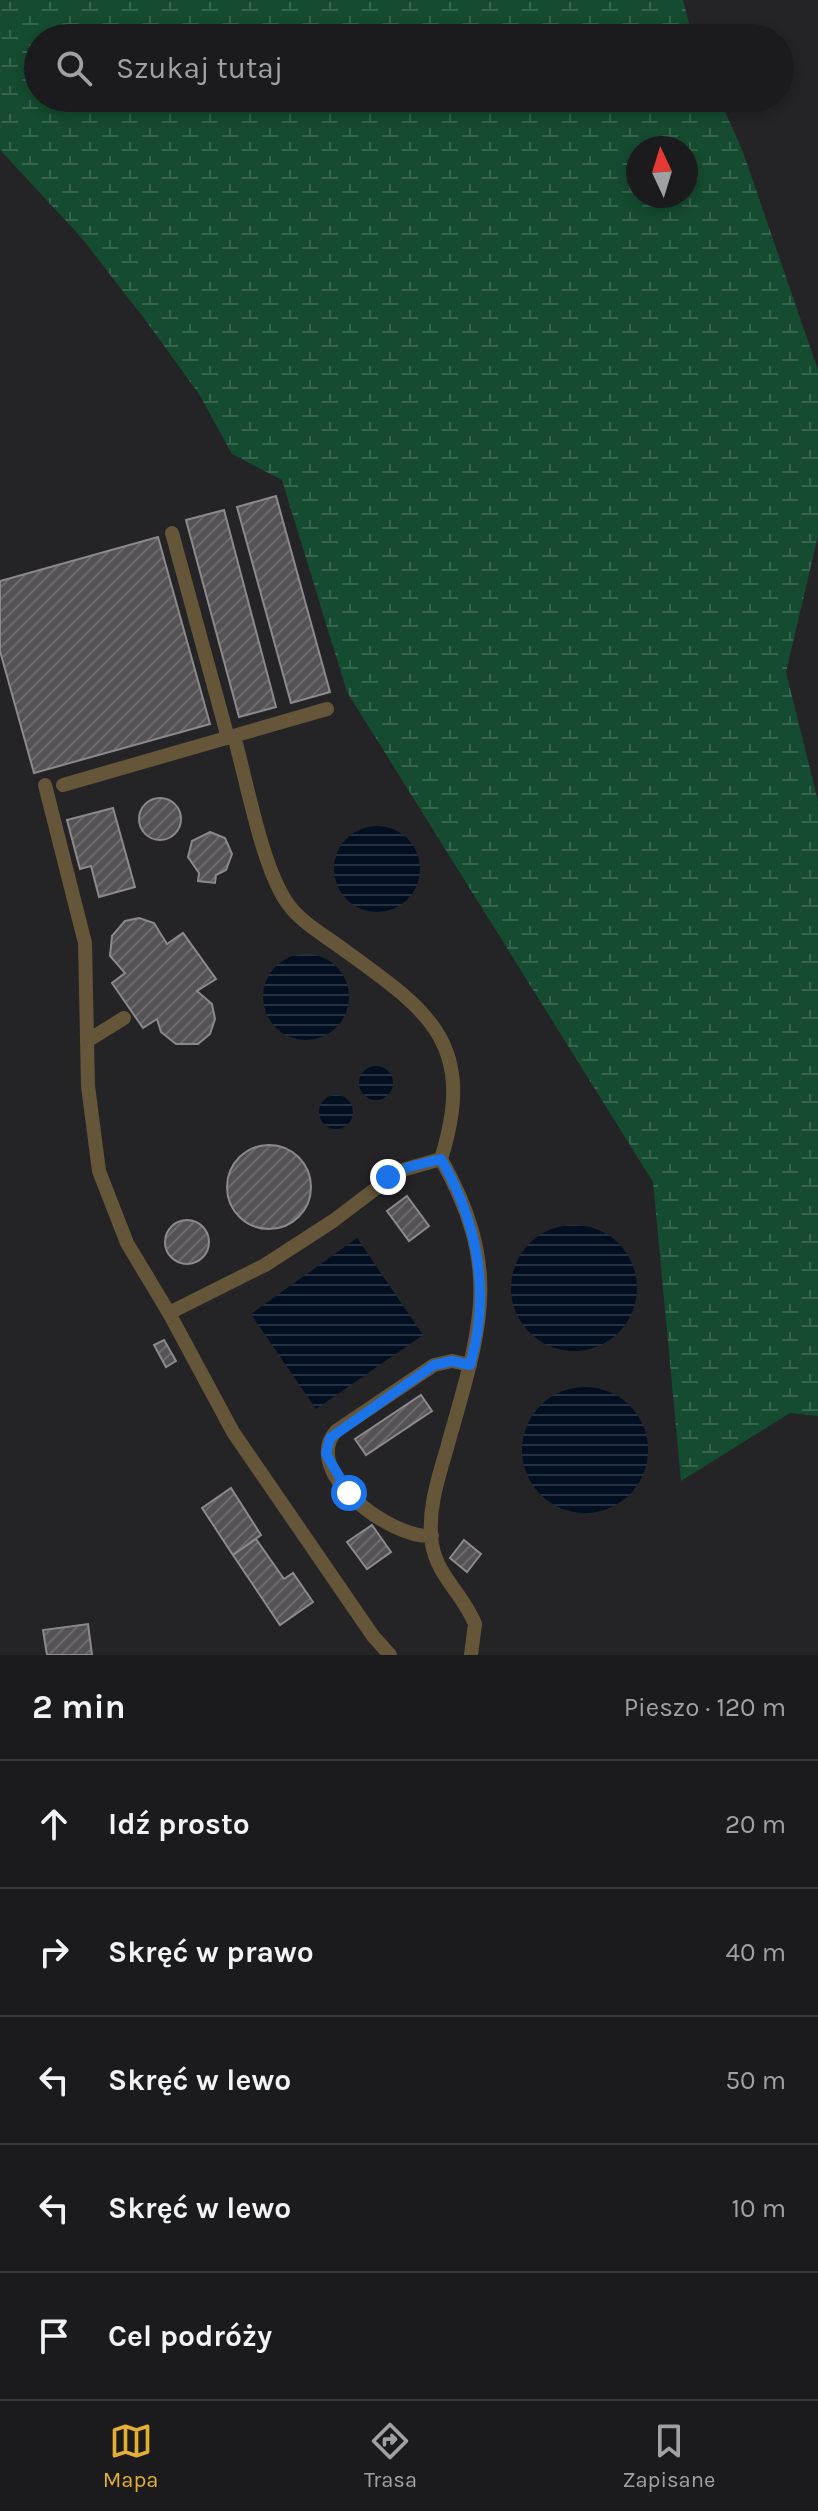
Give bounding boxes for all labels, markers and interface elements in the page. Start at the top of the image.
search box [24,24,794,112]
icon: search [52,46,96,90]
text: Szukaj tutaj [116,50,283,86]
north arrow [626,136,698,208]
route end [370,1159,406,1195]
route start [331,1475,367,1511]
text: 2 min [32,1687,126,1727]
text: Pieszo · 120 m [624,1692,786,1723]
icon: ahead [32,1802,76,1846]
text: Idź prosto [108,1806,250,1842]
text: 20 m [725,1809,786,1840]
icon: right [32,1930,76,1974]
text: Skręć w prawo [108,1934,314,1970]
text: 40 m [726,1937,786,1968]
icon: left [32,2058,76,2102]
text: Skręć w lewo [108,2062,291,2098]
text: 50 m [725,2065,786,2096]
icon: left [32,2186,76,2230]
text: Skręć w lewo [108,2190,291,2226]
text: 10 m [731,2193,786,2224]
icon: arrive [32,2314,76,2358]
text: Cel podróży [108,2318,272,2354]
tab: Mapa [103,2419,158,2493]
tab: Trasa [364,2419,417,2493]
tab: Zapisane [622,2419,715,2493]

